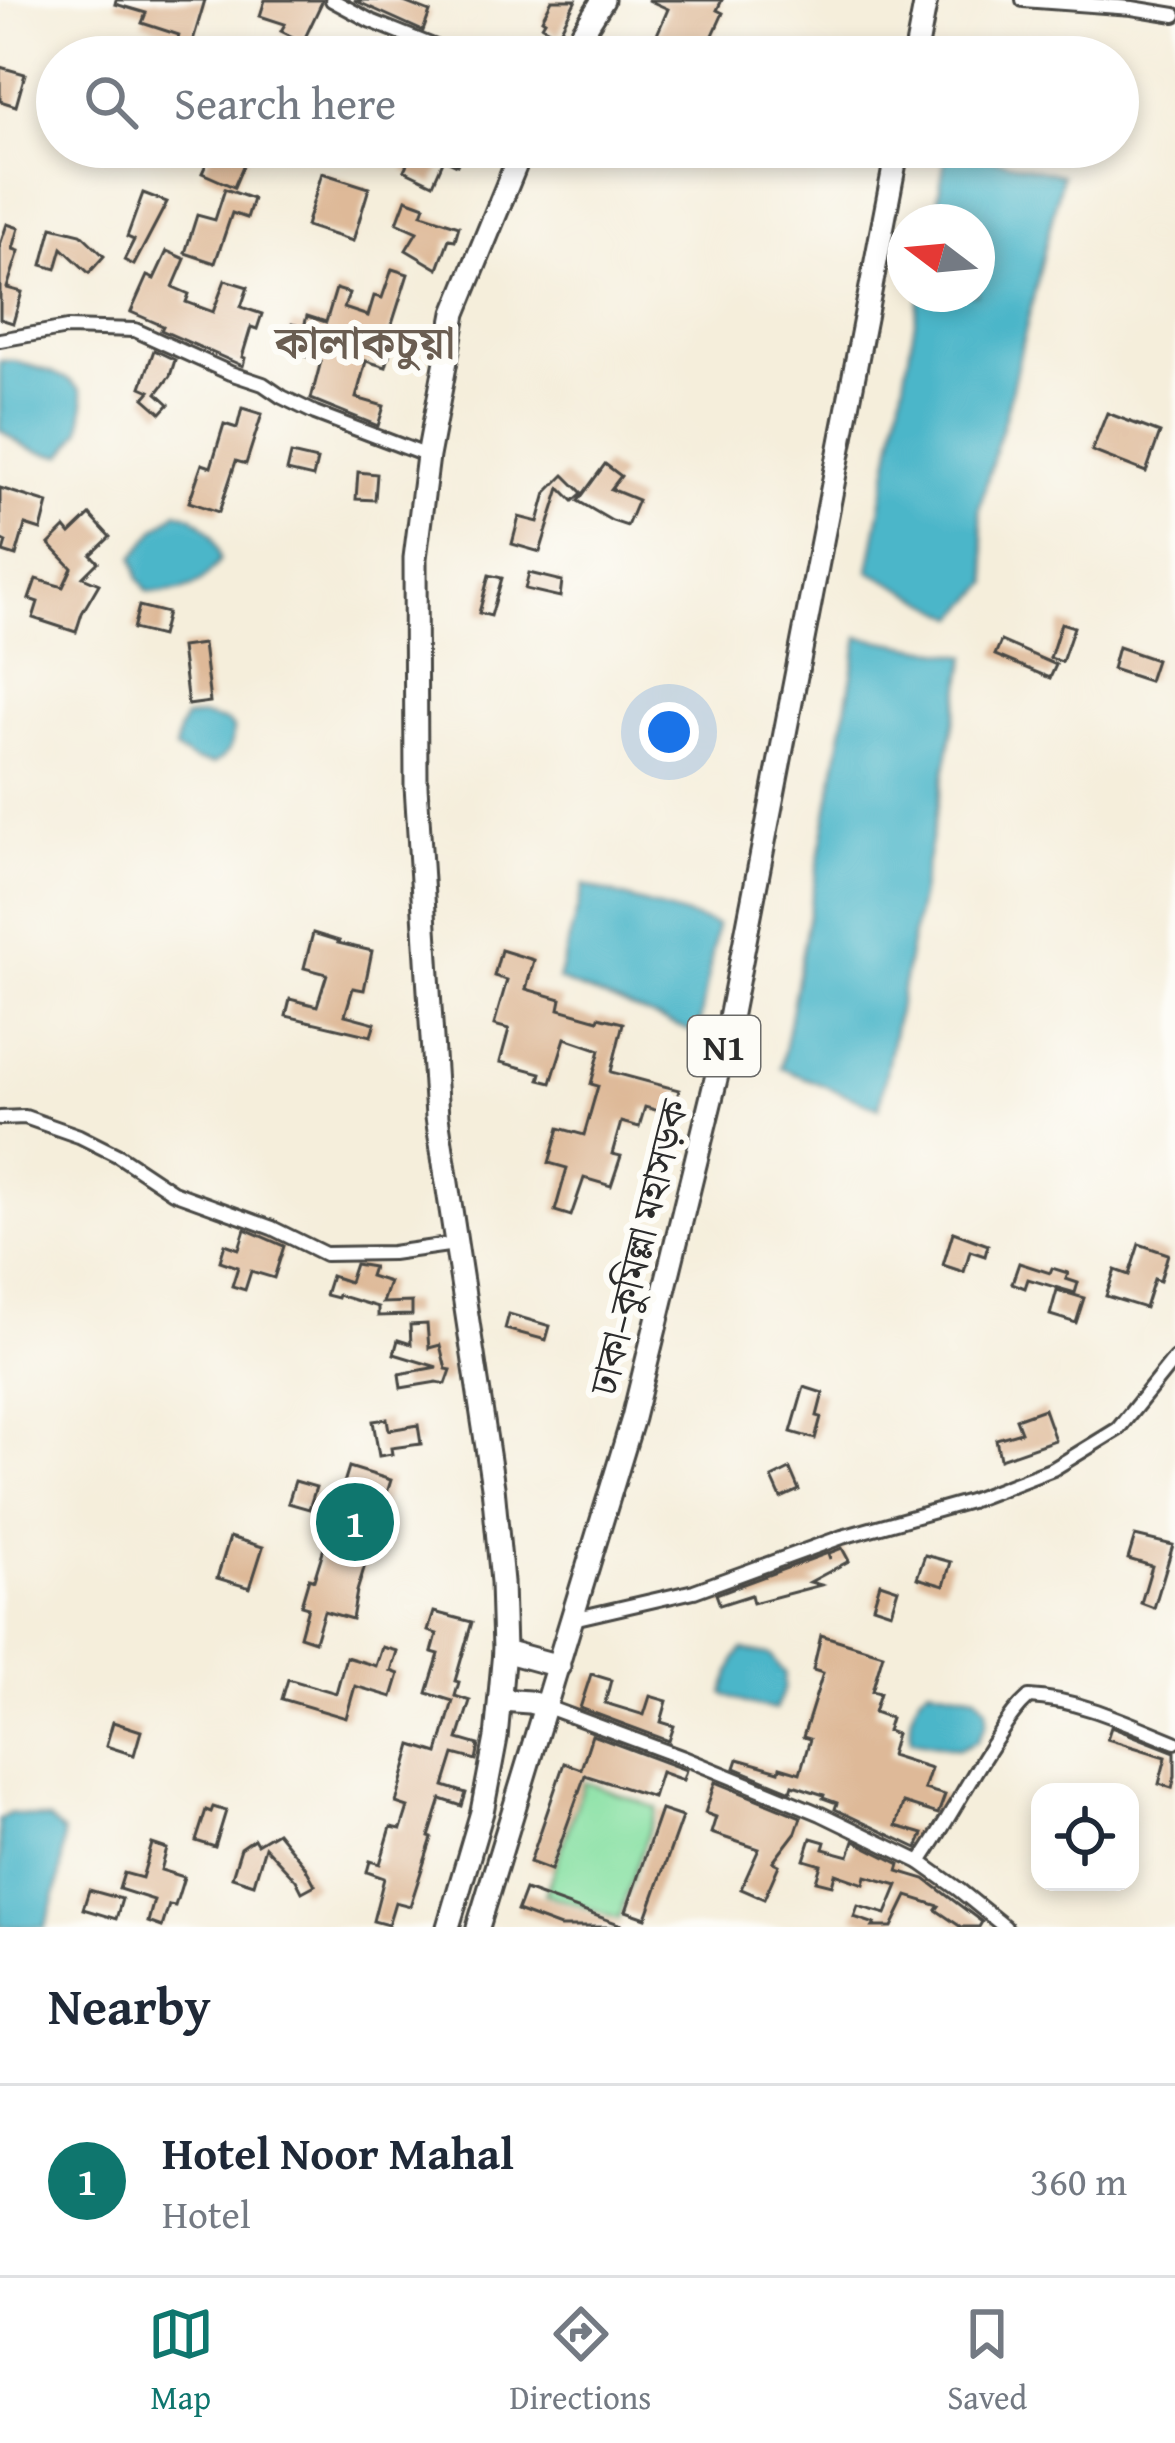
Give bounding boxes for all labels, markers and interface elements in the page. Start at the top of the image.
search box [36,36,1139,168]
icon: search [78,69,144,135]
text: Search here [174,70,396,135]
north arrow [887,204,995,312]
district label: কালাকচুয়া [273,309,455,374]
your location [639,702,699,762]
road number: N1 [688,1016,760,1076]
street label: ঢাকা–কুমিল্লা মহাসড়ক [573,1092,703,1402]
pin: 1 [316,1477,394,1567]
map controls [1031,1783,1139,1891]
button: locate [1031,1783,1139,1891]
text: Nearby [48,1968,211,2043]
text: Hotel Noor Mahal [162,2120,514,2185]
text: 1 [77,2152,97,2209]
text: 360 m [1030,2152,1127,2209]
text: Hotel [162,2185,251,2242]
tab: Map [148,2301,214,2421]
tab: Directions [510,2301,651,2421]
tab: Saved [947,2301,1027,2421]

